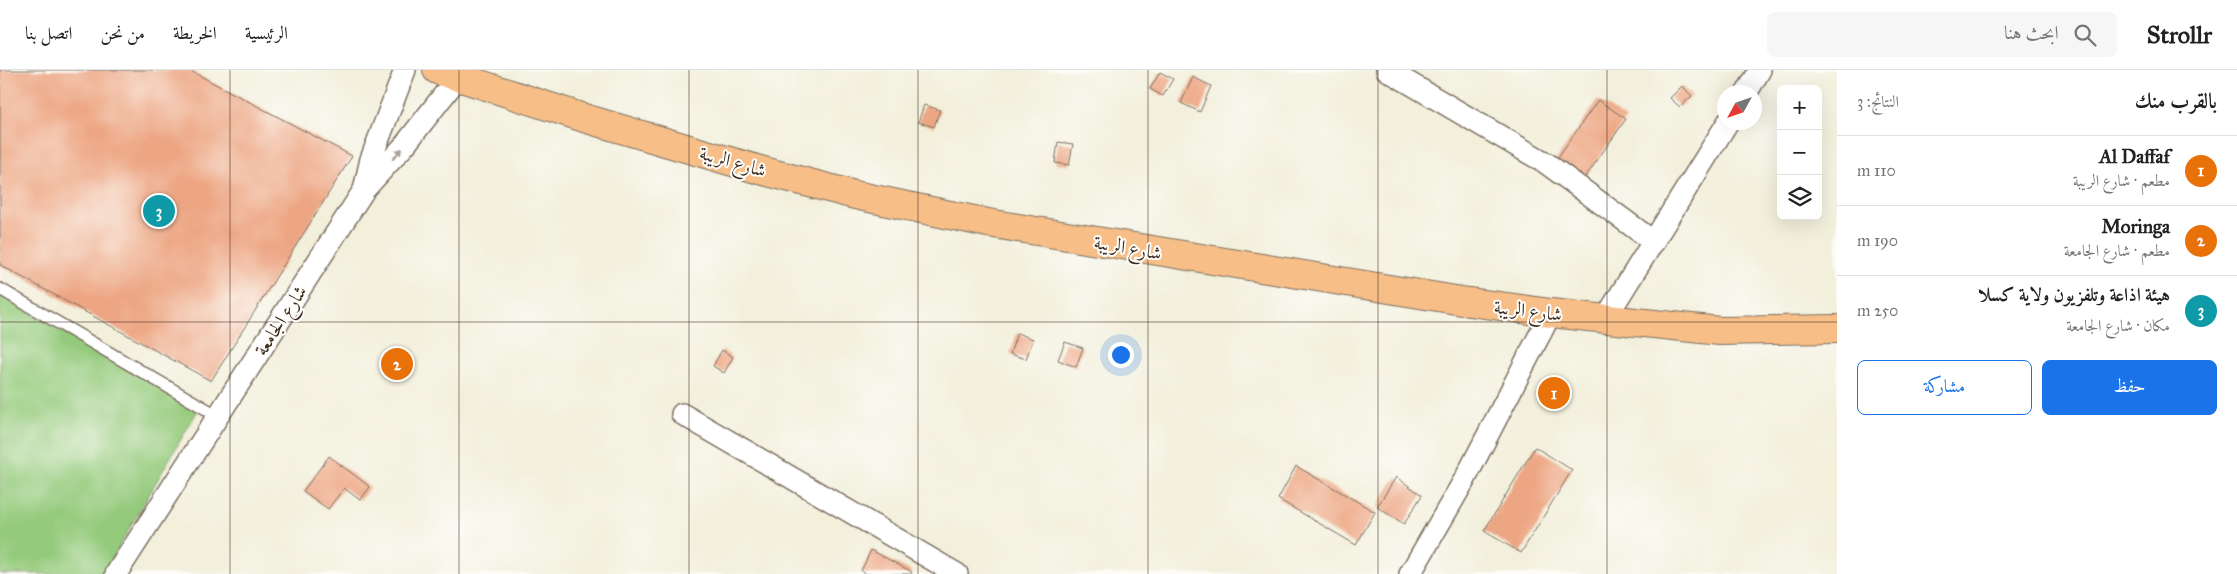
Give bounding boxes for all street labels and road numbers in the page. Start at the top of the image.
street label: شارع الريبة [696,141,769,186]
street label: شارع الريبة [1092,230,1164,269]
street label: شارع الجامعة [249,281,315,362]
street label: شارع الريبة [1492,295,1563,330]

